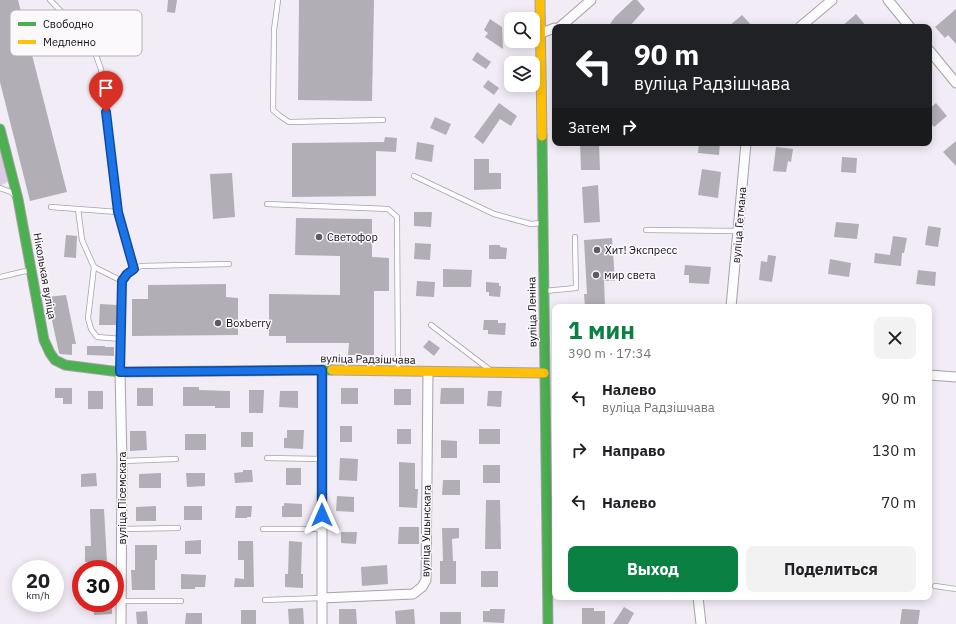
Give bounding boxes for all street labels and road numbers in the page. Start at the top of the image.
street label: вуліца Гетмана [729,186,749,264]
street label: Ніколькая вуліца [31,232,60,320]
street label: вуліца Леніна [524,277,540,347]
street label: вуліца Радзішчава [320,351,416,367]
street label: вуліца Пісемскага [115,451,129,544]
street label: вуліца Ушынскага [418,484,434,577]

